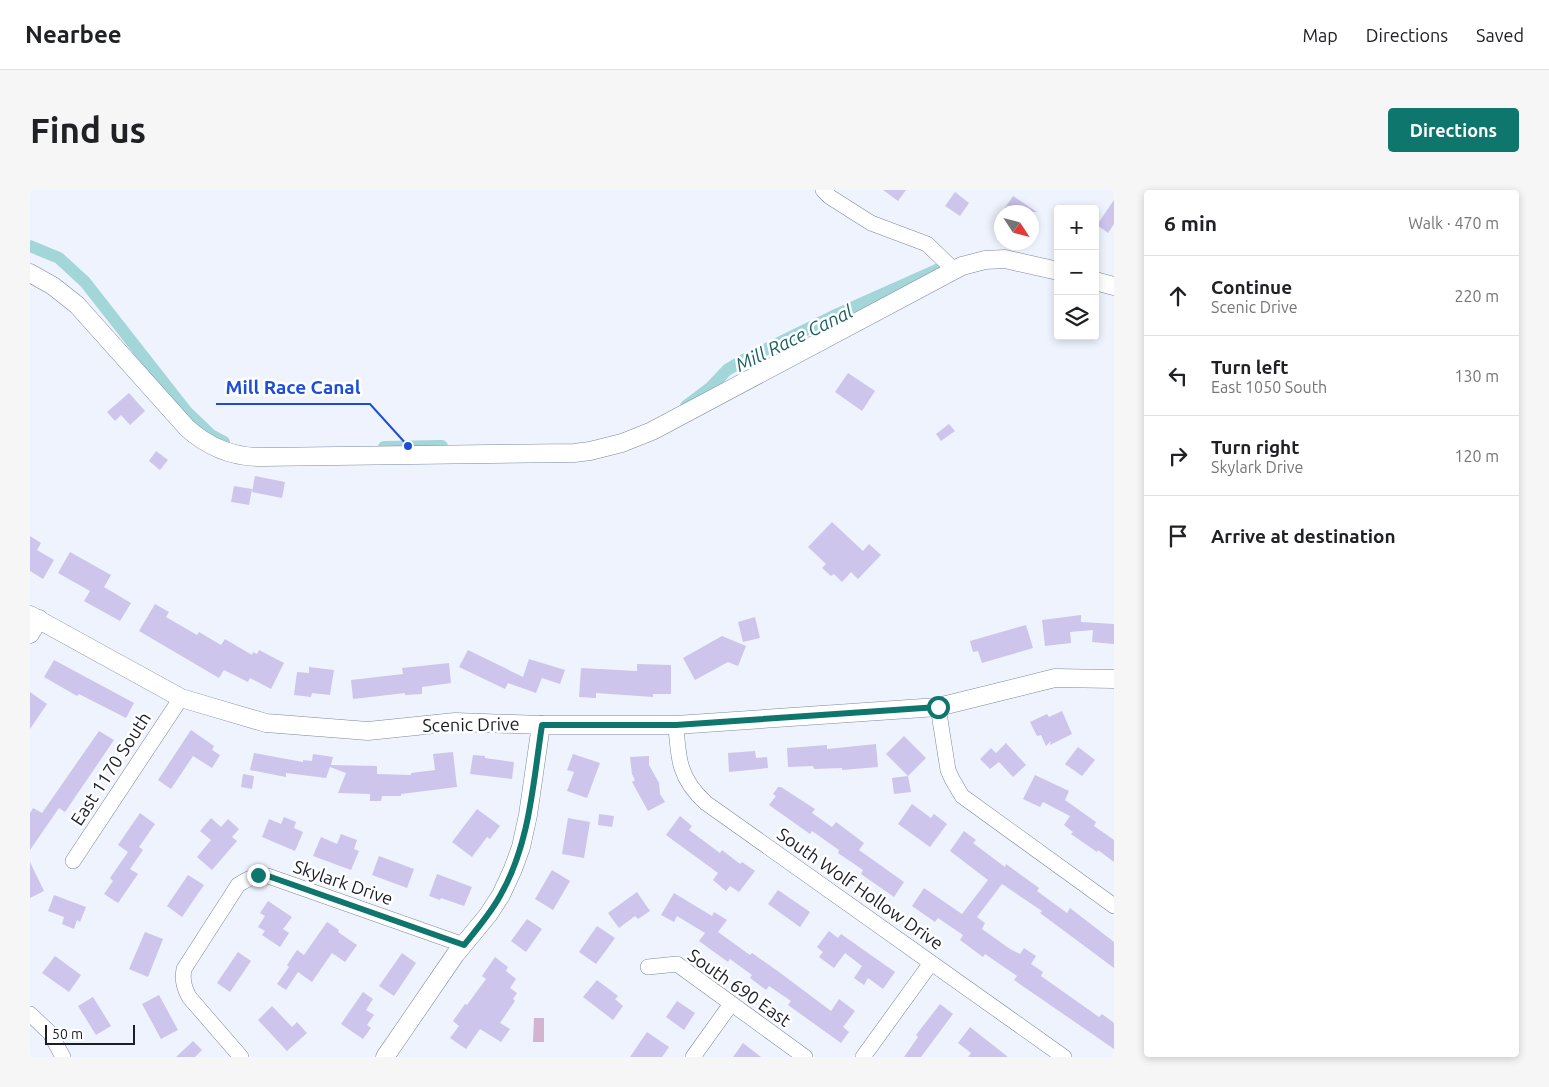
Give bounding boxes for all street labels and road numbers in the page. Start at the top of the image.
street label: East 1170 South [66,708,154,829]
street label: Scenic Drive [422,713,520,735]
street label: South Wolf Hollow Drive [774,823,947,953]
street label: Skylark Drive [291,856,396,908]
street label: South 690 East [684,944,795,1030]

